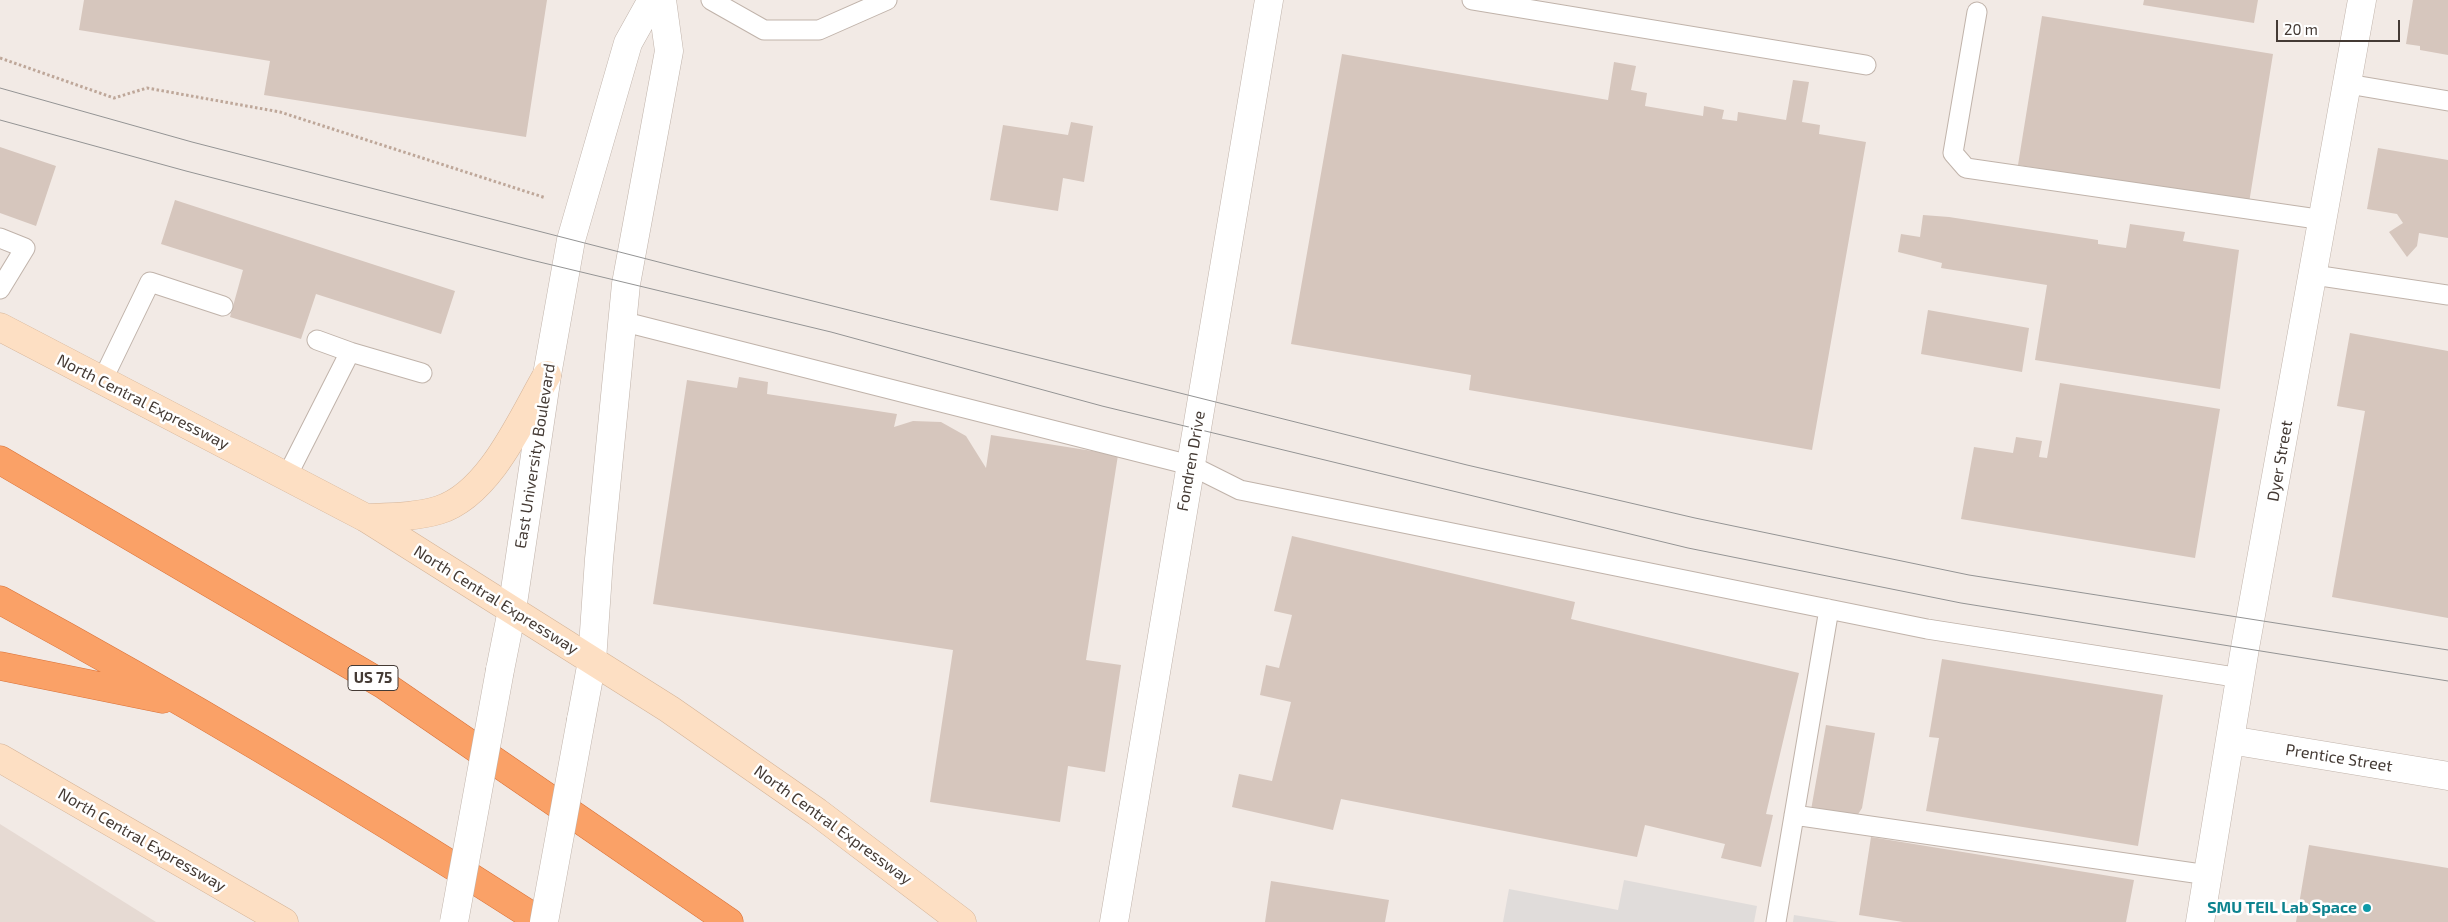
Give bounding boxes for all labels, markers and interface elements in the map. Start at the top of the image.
scale bar [2278,10,2402,42]
text: 20 m [2284,20,2318,38]
street label: North Central Expressway [54,350,232,454]
street label: East University Boulevard [511,362,559,550]
street label: Fondren Drive [1173,409,1209,513]
street label: Dyer Street [2263,419,2297,503]
street label: North Central Expressway [410,541,582,659]
road number: US 75 [348,666,398,690]
street label: Prentice Street [2284,740,2394,776]
street label: North Central Expressway [750,761,916,889]
street label: North Central Expressway [55,784,229,896]
place label: SMU TEIL Lab Space [2207,898,2357,918]
marker: SMU TEIL Lab Space [2361,902,2373,914]

